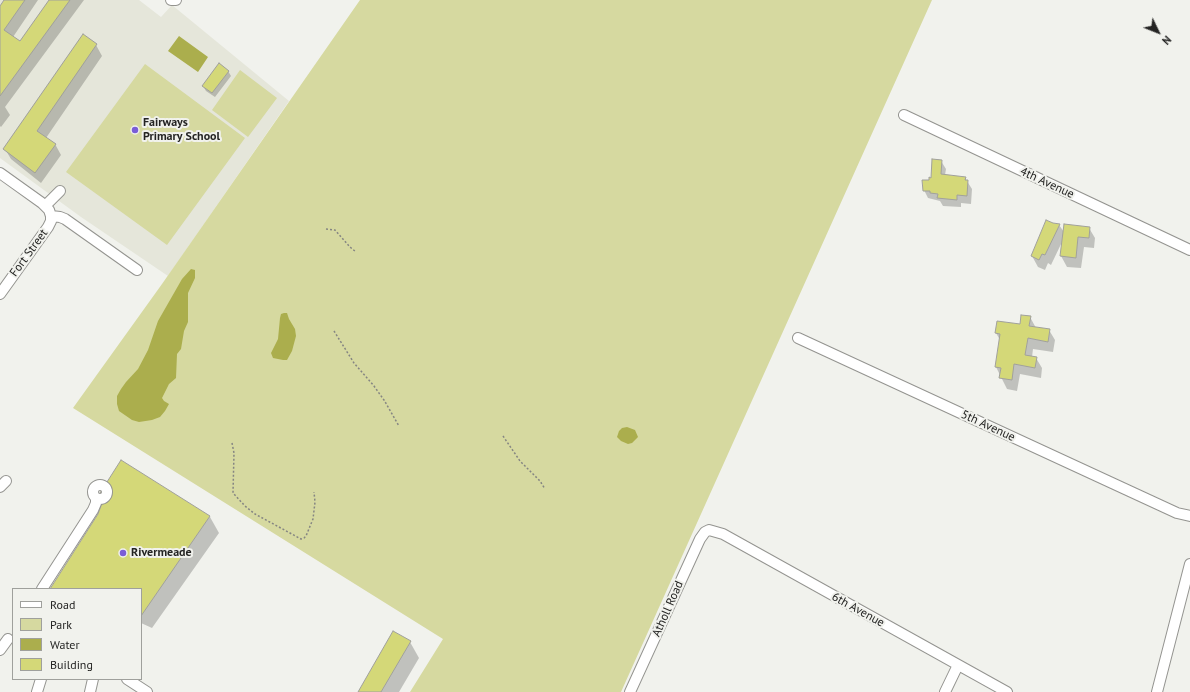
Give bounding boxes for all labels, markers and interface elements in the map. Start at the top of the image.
north arrow [1138,12,1178,52]
text: N [1159,33,1174,48]
place label: Fairways Primary School [143,116,220,144]
marker: Fairways Primary School [130,125,140,135]
street label: 4th Avenue [1018,164,1076,202]
street label: Fort Street [7,227,51,279]
street label: 5th Avenue [959,407,1017,445]
place label: Rivermeade [131,546,192,560]
marker: Rivermeade [118,548,128,558]
street label: Atholl Road [649,579,687,639]
legend [12,588,142,680]
street label: 6th Avenue [829,590,887,630]
text: Road [50,597,75,612]
text: Park [50,617,72,632]
text: Water [50,637,80,652]
text: Building [50,657,93,672]

